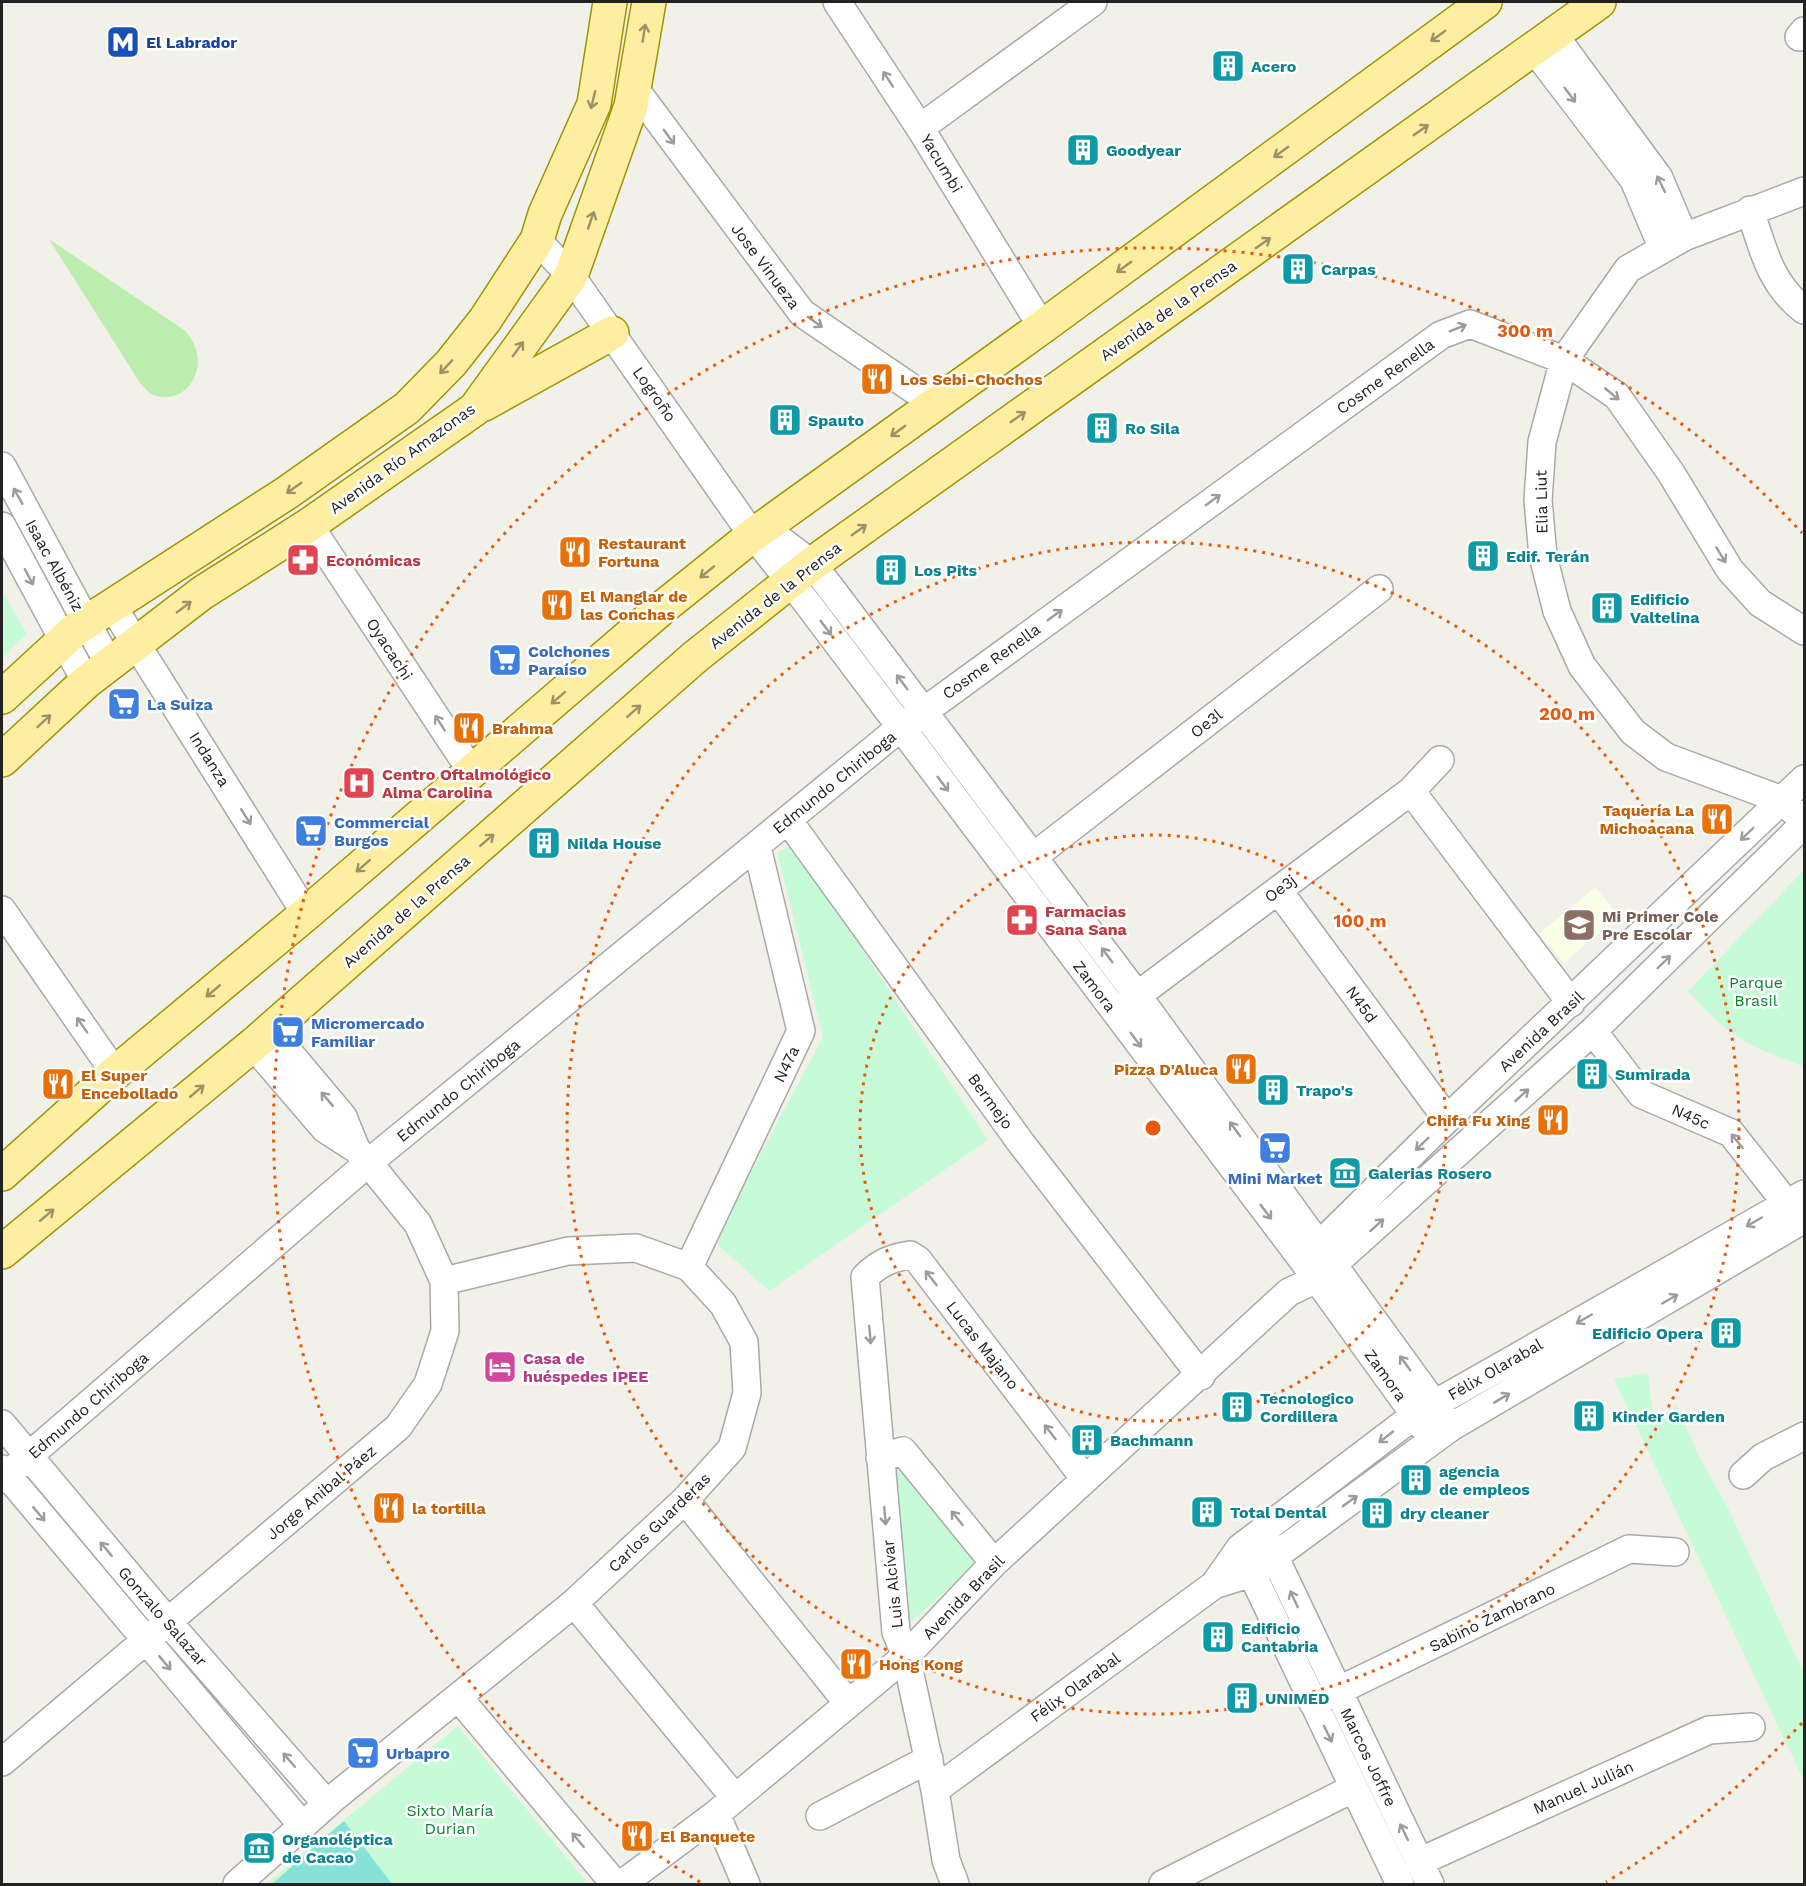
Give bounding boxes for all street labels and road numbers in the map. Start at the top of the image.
street label: Yacumbi [917,130,967,196]
street label: Jose Vinueza [727,220,804,313]
street label: Avenida de la Prensa [1096,256,1240,365]
street label: Cosme Renella [1333,334,1438,418]
street label: Logroño [629,363,680,425]
street label: Avenida Río Amazonas [326,399,479,518]
street label: Elia Liut [1531,470,1552,534]
street label: Isaac Albéniz [21,516,88,615]
street label: Avenida de la Prensa [705,538,845,653]
street label: Oyacachi [363,615,417,684]
street label: Cosme Renella [939,619,1044,703]
street label: Oe3l [1186,705,1226,742]
street label: Edmundo Chiriboga [769,727,900,838]
street label: Indanza [185,728,234,790]
street label: Avenida de la Prensa [339,851,474,972]
street label: Oe3j [1261,870,1300,906]
street label: Zamora [1069,957,1120,1016]
street label: N45d [1342,982,1381,1026]
street label: Avenida Brasil [1495,987,1588,1076]
street label: Edmundo Chiriboga [393,1035,524,1146]
street label: N47a [770,1043,803,1086]
street label: Bermejo [964,1070,1017,1133]
street label: N45c [1669,1100,1713,1133]
street label: Lucas Majano [942,1297,1023,1393]
street label: Félix Olarabal [1445,1335,1546,1404]
street label: Zamora [1360,1346,1411,1405]
street label: Edmundo Chiriboga [24,1348,152,1463]
street label: Jorge Anibal Páez [263,1441,380,1544]
street label: Carlos Guarderas [604,1469,714,1576]
street label: Luis Alcívar [878,1538,907,1629]
street label: Avenida Brasil [919,1551,1008,1643]
street label: Gonzalo Salazar [114,1563,211,1670]
street label: Sabino Zambrano [1426,1579,1558,1656]
street label: Félix Olarabal [1027,1648,1124,1726]
street label: Marcos Joffre [1336,1705,1401,1810]
street label: Manuel Julián [1530,1757,1636,1818]

